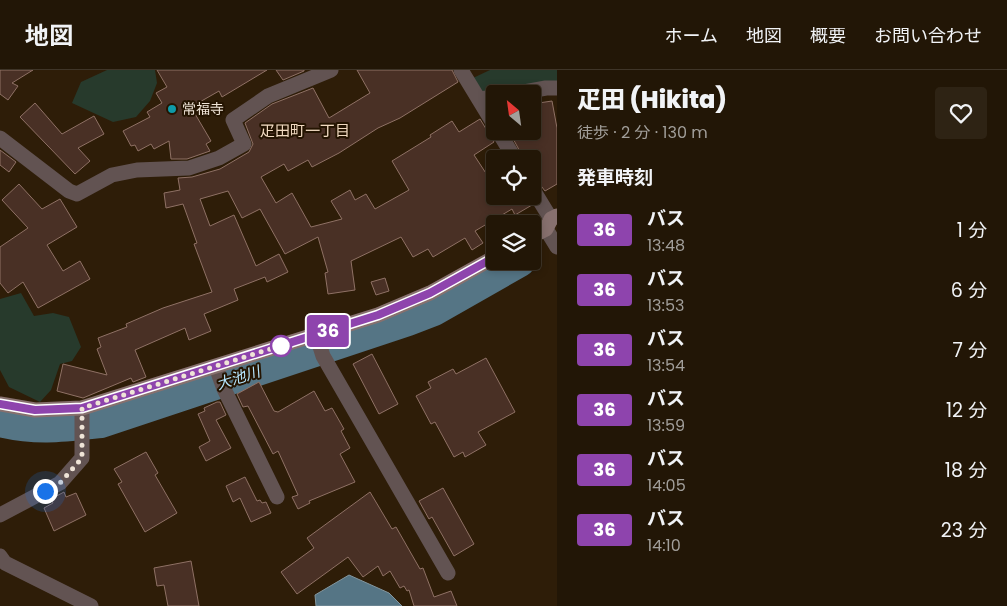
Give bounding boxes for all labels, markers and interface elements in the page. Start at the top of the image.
text: 地図 [25,19,73,52]
text: ホーム [665,23,718,48]
text: 地図 [746,23,782,48]
text: 概要 [810,23,846,48]
text: お問い合わせ [874,23,982,48]
text: 疋田 (Hikita) [577,83,727,116]
north arrow [486,85,541,140]
map controls [486,85,541,270]
button: heart [935,87,987,139]
place label: 常福寺 [182,99,224,119]
marker: 常福寺 [166,103,178,115]
district label: 疋田町一丁目 [260,120,350,141]
text: 徒歩 · 2 分 · 130 m [577,121,708,144]
button: locate [486,150,541,205]
text: 発車時刻 [577,164,653,191]
text: バス [647,205,685,232]
button: layers [486,215,541,270]
text: 36 [593,217,616,242]
text: 1 分 [957,217,987,244]
text: 13:48 [647,234,685,257]
text: バス [647,265,685,292]
text: 36 [593,277,616,302]
text: 6 分 [951,277,987,304]
text: 13:53 [647,294,684,317]
line badge: 36 [306,315,350,347]
text: 36 [317,318,339,343]
text: バス [647,325,685,352]
unlabelled marker [270,335,292,357]
text: 36 [593,337,616,362]
text: 7 分 [953,337,987,364]
text: 13:54 [647,354,685,377]
water label: 大池川 [213,360,264,394]
text: バス [647,385,685,412]
text: 36 [593,397,616,422]
text: 12 分 [946,397,987,424]
text: 13:59 [647,414,685,437]
text: バス [647,445,685,472]
text: 36 [593,457,616,482]
text: 18 分 [945,457,987,484]
text: 14:05 [647,474,686,497]
your location [33,479,58,504]
text: バス [647,505,685,532]
text: 36 [593,517,616,542]
text: 23 分 [941,517,987,544]
text: 14:10 [647,534,681,557]

